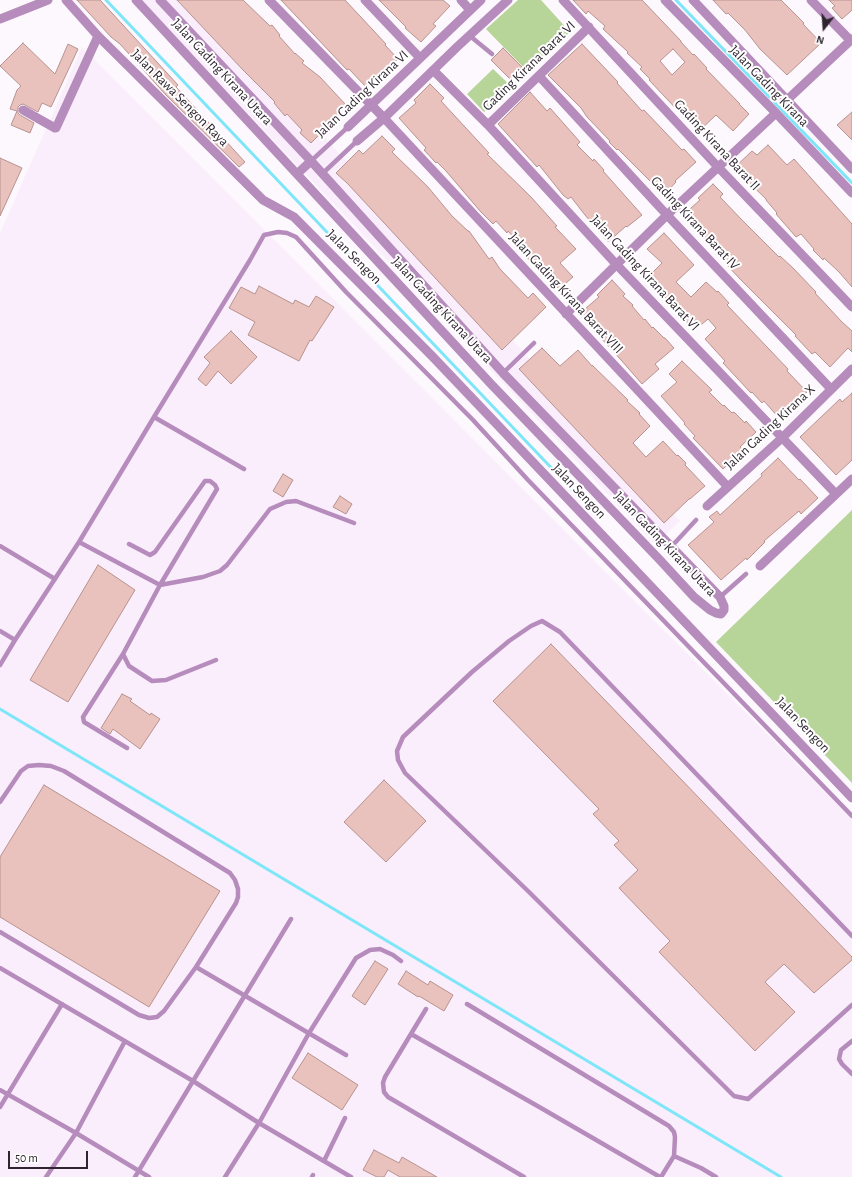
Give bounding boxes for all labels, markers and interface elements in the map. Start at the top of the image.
north arrow [804,8,844,48]
street label: Jalan Gading Kirana Utara [168,15,276,129]
street label: Gading Kirana Barat VI [479,17,579,115]
text: N [815,34,826,46]
street label: Jalan Gading Kirana [726,42,812,130]
street label: Jalan Rawa Sengon Raya [128,46,232,150]
street label: Jalan Gading Kirana VI [312,47,412,141]
street label: Gading Kirana Barat II [670,96,764,194]
street label: Gading Kirana Barat IV [647,173,743,273]
street label: Jalan Gading Kirana Barat VI [587,212,703,334]
street label: Jalan Sengon [323,226,385,288]
street label: Jalan Gading Kirana Barat VIII [505,229,627,357]
street label: Jalan Gading Kirana Utara [388,253,496,367]
street label: Jalan Gading Kirana X [721,381,819,473]
street label: Jalan Sengon [548,460,610,522]
street label: Jalan Gading Kirana Utara [610,488,720,600]
street label: Jalan Sengon [772,694,834,756]
scale bar [10,1143,90,1169]
text: 50 m [15,1152,38,1164]

